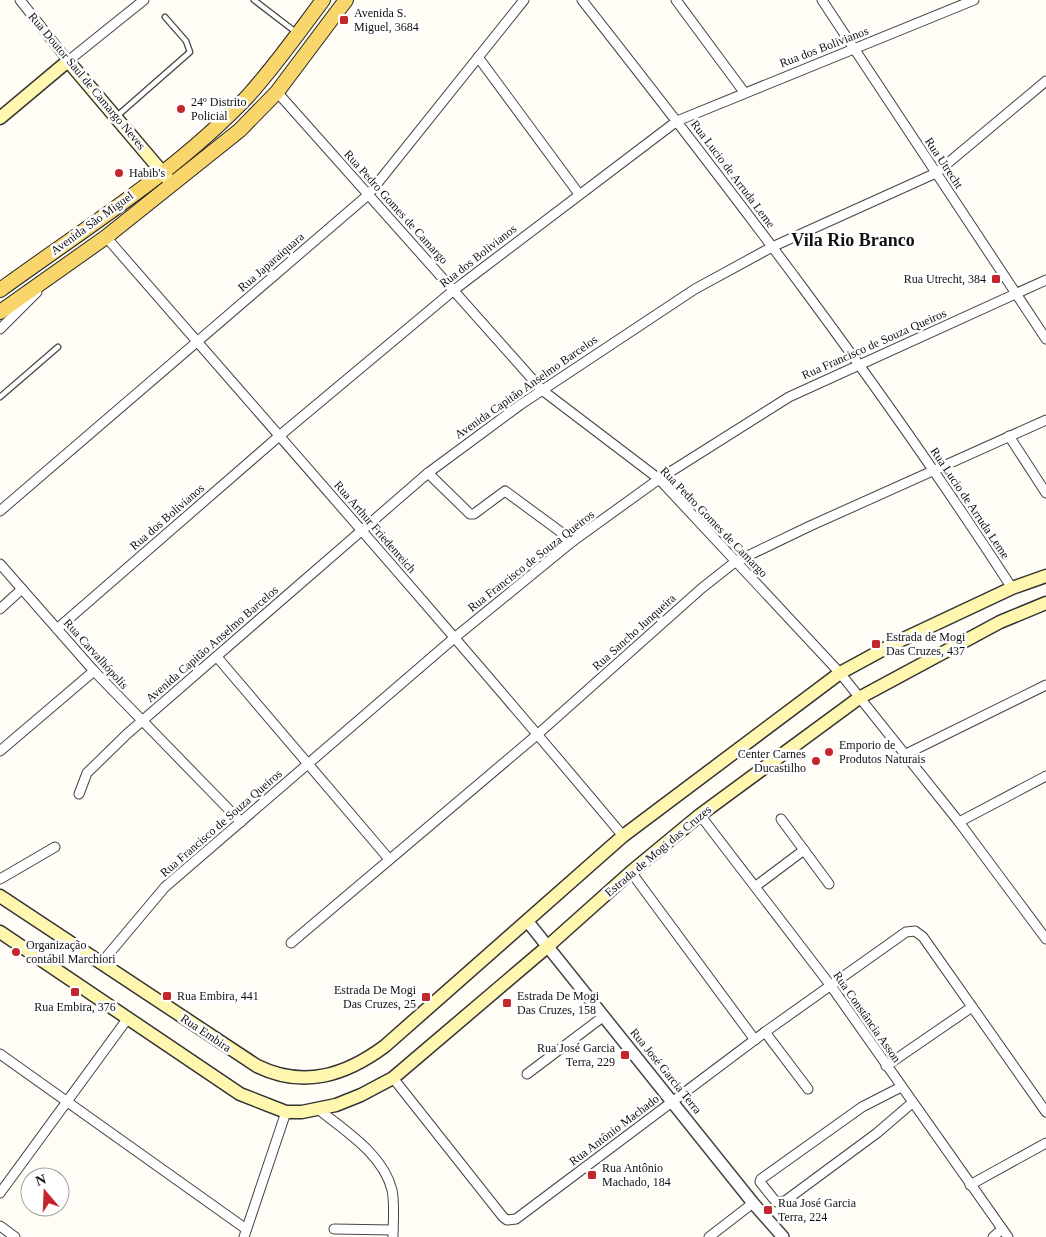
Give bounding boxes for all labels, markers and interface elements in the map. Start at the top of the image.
place label: Avenida S. Miguel, 3684 [354,6,419,34]
street label: Rua Doutor Saul de Camargo Neves [25,10,149,153]
marker: Avenida S. Miguel, 3684 [338,14,350,26]
street label: Rua dos Bolivianos [778,24,871,70]
place label: 24º Distrito Policial [191,95,246,123]
marker: 24º Distrito Policial [175,103,187,115]
street label: Rua Lucio de Arruda Leme [688,117,778,231]
street label: Rua Utrecht [922,135,966,192]
street label: Rua Pedro Gomes de Camargo [341,147,451,267]
place label: Habib's [129,166,165,180]
marker: Habib's [113,167,125,179]
street label: Avenida São Miguel [48,188,136,258]
street label: Rua dos Bolivianos [437,221,520,290]
street label: Rua Japaraiquara [235,229,307,294]
district label: Vila Rio Branco [791,230,915,250]
place label: Rua Utrecht, 384 [904,272,986,286]
marker: Rua Utrecht, 384 [990,273,1002,285]
street label: Rua Francisco de Souza Queiros [800,306,949,382]
street label: Avenida Capitão Anselmo Barcelos [452,332,600,442]
street label: Rua Lucio de Arruda Leme [927,445,1013,561]
street label: Rua Pedro Gomes de Camargo [657,464,771,580]
street label: Rua Arthur Friedenreich [331,478,419,576]
street label: Rua dos Bolivianos [127,481,207,553]
street label: Rua Francisco de Souza Queiros [465,507,597,615]
street label: Avenida Capitão Anselmo Barcelos [143,582,281,705]
street label: Rua Sancho Junqueira [589,590,679,673]
street label: Rua Carvalhópolis [61,616,131,692]
place label: Estrada de Mogi Das Cruzes, 437 [886,630,966,658]
marker: Estrada de Mogi Das Cruzes, 437 [870,638,882,650]
place label: Emporio de Produtos Naturais [839,738,926,766]
marker: Emporio de Produtos Naturais [823,746,835,758]
place label: Center Carnes Ducastilho [738,747,806,775]
marker: Center Carnes Ducastilho [810,755,822,767]
street label: Rua Francisco de Souza Queiros [157,766,285,880]
street label: Estrada de Mogi das Cruzes [602,802,714,900]
place label: Organização contábil Marchiori [26,938,116,966]
marker: Organização contábil Marchiori [10,946,22,958]
street label: Rua Constância Asson [830,969,904,1065]
place label: Estrada De Mogi Das Cruzes, 25 [334,983,417,1011]
marker: Rua Embira, 376 [69,986,81,998]
place label: Rua Embira, 441 [177,989,259,1003]
place label: Estrada De Mogi Das Cruzes, 158 [517,989,600,1017]
marker: Rua Embira, 441 [161,990,173,1002]
marker: Estrada De Mogi Das Cruzes, 25 [420,991,432,1003]
marker: Estrada De Mogi Das Cruzes, 158 [501,997,513,1009]
place label: Rua Embira, 376 [34,1000,116,1014]
street label: Rua Embira [178,1011,234,1055]
street label: Rua José Garcia Terra [627,1025,705,1117]
place label: Rua José Garcia Terra, 229 [537,1041,616,1069]
marker: Rua José Garcia Terra, 229 [619,1049,631,1061]
street label: Rua Antônio Machado [566,1092,662,1168]
place label: Rua Antônio Machado, 184 [602,1161,671,1189]
north arrow [20,1167,70,1217]
marker: Rua Antônio Machado, 184 [586,1169,598,1181]
text: N [34,1171,48,1189]
place label: Rua José Garcia Terra, 224 [778,1196,857,1224]
marker: Rua José Garcia Terra, 224 [762,1204,774,1216]

